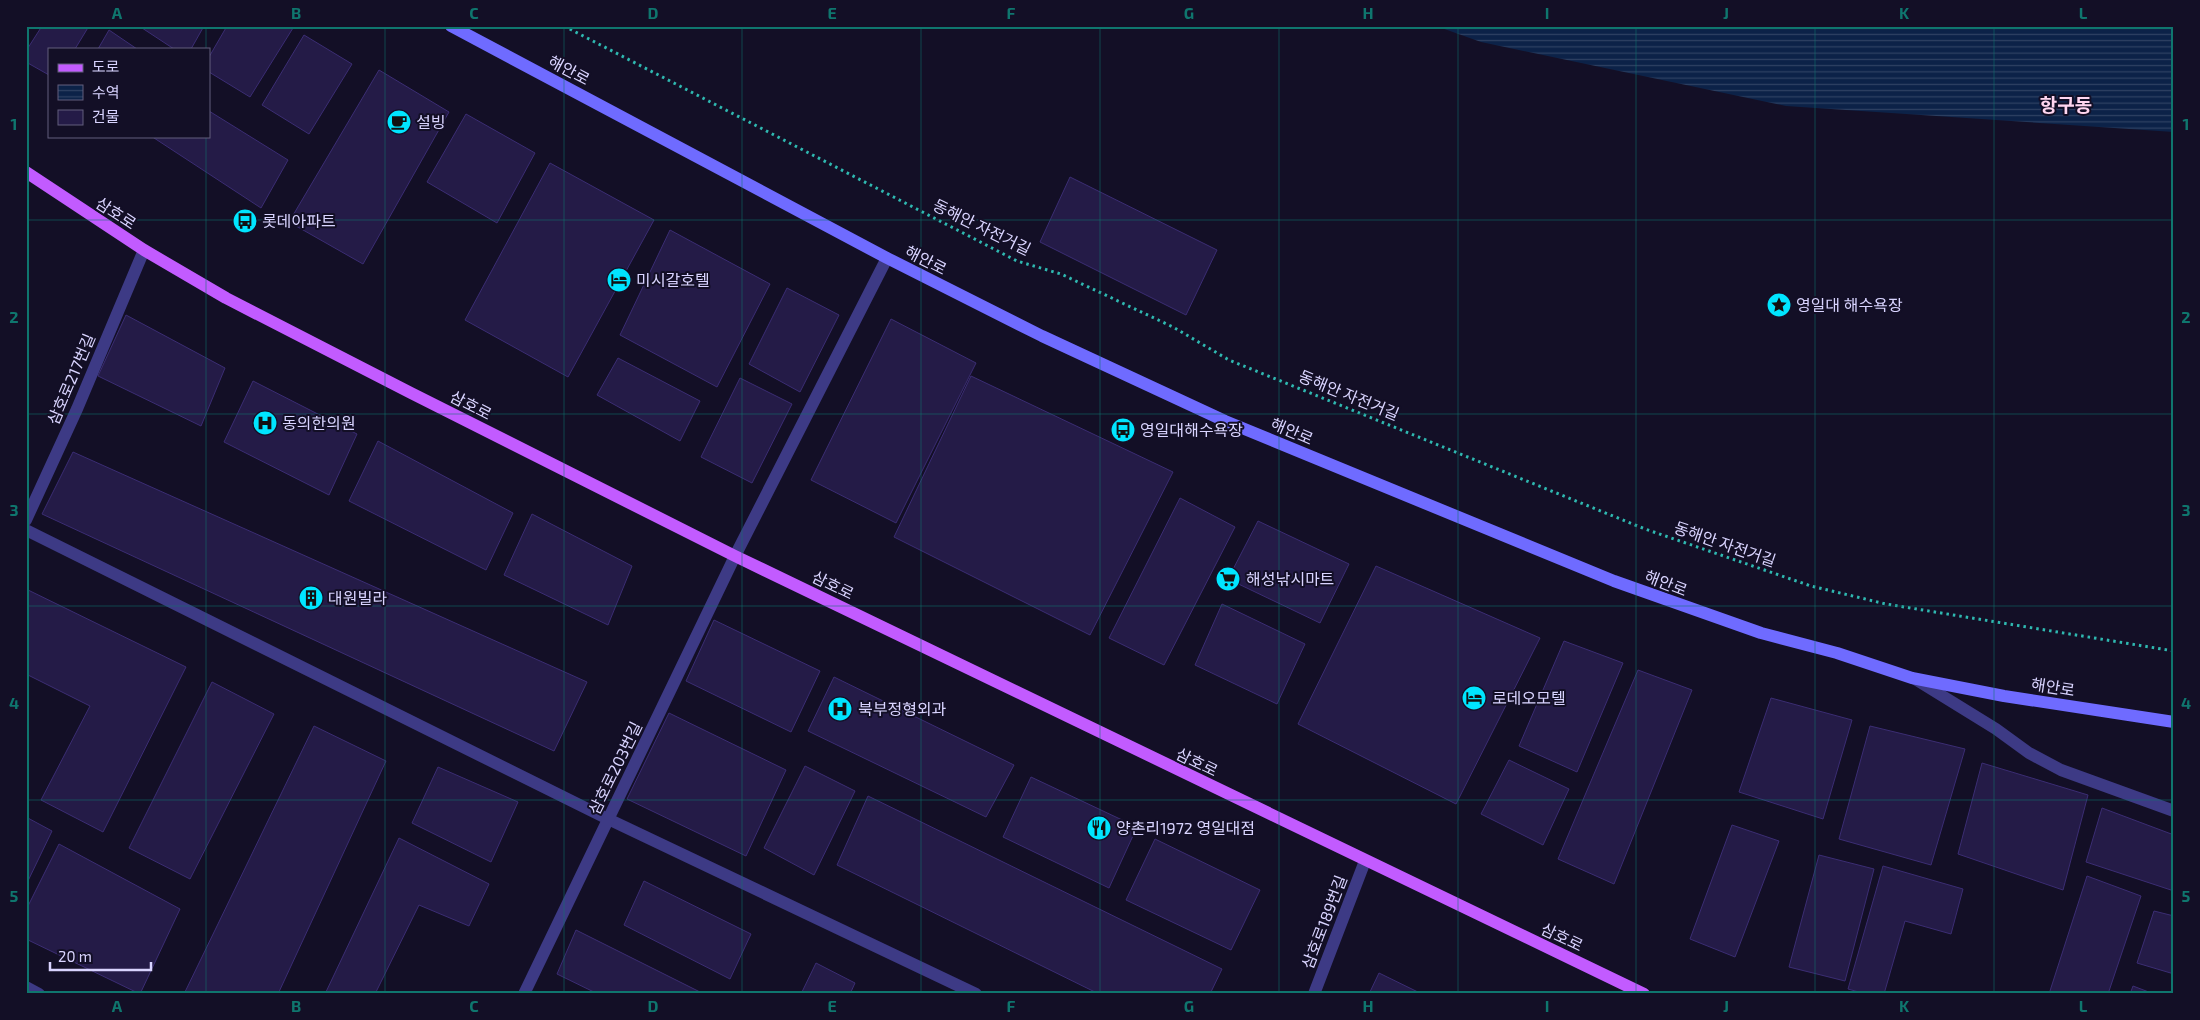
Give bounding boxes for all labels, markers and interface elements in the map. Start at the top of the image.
text: A [112,3,123,22]
text: B [291,3,301,22]
text: C [469,3,479,22]
text: D [648,3,659,22]
text: E [827,3,837,22]
text: F [1007,3,1016,22]
text: G [1184,3,1194,22]
text: H [1362,3,1374,22]
text: I [1545,3,1549,22]
text: J [1723,3,1729,22]
text: K [1899,3,1910,22]
text: L [2079,3,2088,22]
legend [48,48,210,138]
street label: 해안로 [545,51,593,88]
text: 도로 [92,57,120,75]
text: 수역 [92,83,120,101]
district label: 항구동 [2040,93,2092,116]
text: 건물 [92,107,120,125]
cafe icon: 설빙 [386,109,412,135]
place label: 설빙 [416,112,445,131]
text: 1 [11,114,17,133]
text: 1 [2183,114,2189,133]
street label: 삼호로 [93,193,140,233]
street label: 동해안 자전거길 [930,195,1034,258]
bus stop icon: 롯데아파트 [232,208,258,234]
place label: 롯데아파트 [262,211,336,230]
street label: 해안로 [902,241,950,278]
hotel icon: 미시갈호텔 [606,267,632,293]
place label: 미시갈호텔 [636,270,710,289]
place icon: 영일대 해수욕장 [1766,292,1792,318]
place label: 영일대 해수욕장 [1796,295,1903,314]
text: 2 [9,307,19,326]
text: 2 [2181,307,2191,326]
street label: 삼호로217번길 [43,330,98,427]
street label: 동해안 자전거길 [1296,366,1402,423]
street label: 삼호로 [447,386,495,423]
hospital icon: 동의한의원 [252,410,278,436]
place label: 동의한의원 [282,413,356,432]
street label: 해안로 [1268,413,1316,448]
bus stop icon: 영일대해수욕장 [1110,417,1136,443]
place label: 영일대해수욕장 [1140,420,1243,439]
text: 3 [9,500,19,519]
text: 3 [2181,500,2191,519]
street label: 동해안 자전거길 [1672,517,1779,570]
street label: 삼호로 [809,566,857,603]
supermarket icon: 해성낚시마트 [1215,566,1241,592]
street label: 해안로 [1642,566,1690,599]
place label: 해성낚시마트 [1246,569,1334,588]
building icon: 대원빌라 [298,585,324,611]
place label: 대원빌라 [328,588,387,607]
street label: 해안로 [2030,674,2077,699]
hotel icon: 로데오모텔 [1461,685,1487,711]
place label: 로데오모텔 [1492,688,1566,707]
text: 4 [9,693,19,712]
text: 4 [2181,693,2191,712]
hospital icon: 북부정형외과 [827,696,853,722]
place label: 북부정형외과 [858,699,947,718]
street label: 삼호로203번길 [584,718,645,817]
street label: 삼호로 [1173,743,1221,780]
restaurant icon: 양촌리1972 영일대점 [1086,815,1112,841]
place label: 양촌리1972 영일대점 [1116,818,1255,837]
street label: 삼호로189번길 [1297,872,1350,971]
text: 5 [10,886,19,905]
text: 5 [2182,886,2191,905]
street label: 삼호로 [1538,919,1586,955]
scale bar [50,940,151,972]
text: 20 m [58,947,92,965]
text: A [112,996,123,1015]
text: B [291,996,301,1015]
text: C [469,996,479,1015]
text: D [648,996,659,1015]
text: E [827,996,837,1015]
text: F [1007,996,1016,1015]
text: G [1184,996,1194,1015]
text: H [1362,996,1374,1015]
text: I [1545,996,1549,1015]
text: J [1723,996,1729,1015]
text: K [1899,996,1910,1015]
text: L [2079,996,2088,1015]

